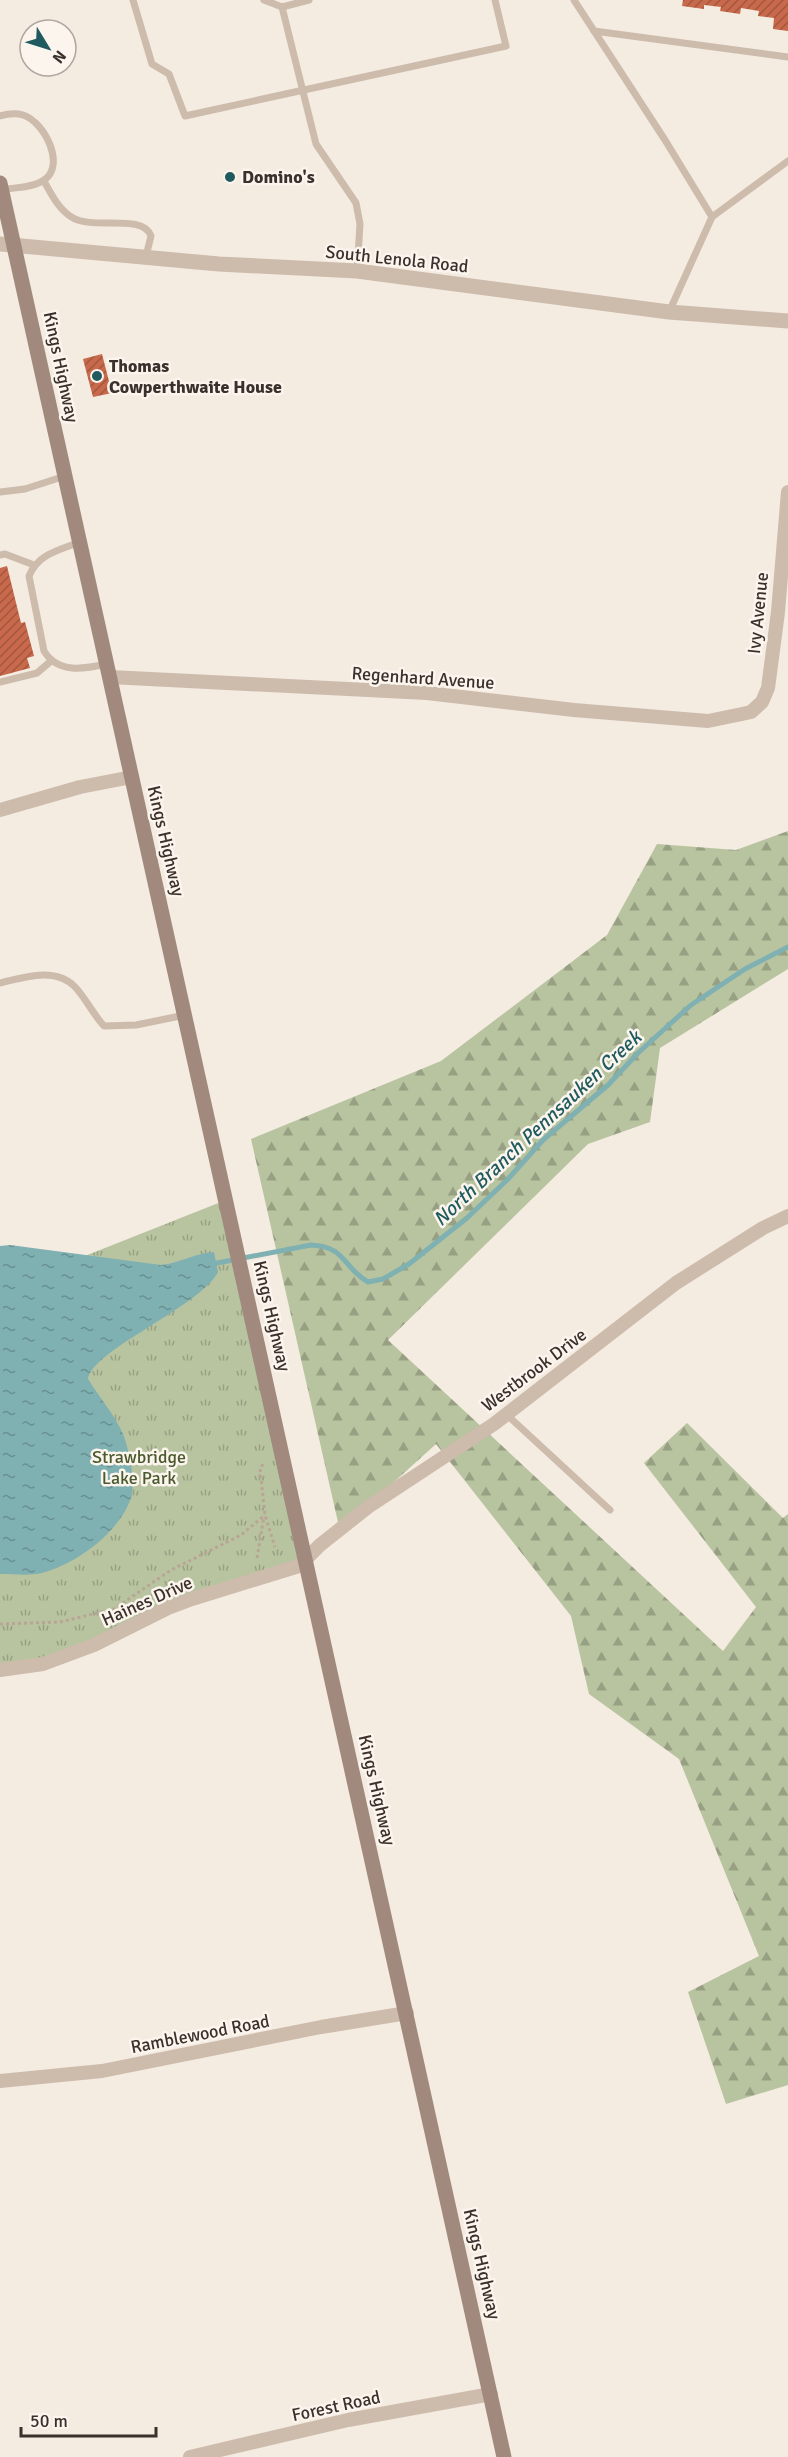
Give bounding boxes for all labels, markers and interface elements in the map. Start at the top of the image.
north arrow [18,18,78,78]
text: N [48,46,70,67]
place label: Domino's [242,166,315,188]
marker: Domino's [223,170,237,184]
street label: South Lenola Road [325,241,469,277]
street label: Kings Highway [38,309,84,425]
place label: Thomas Cowperthwaite House [109,355,282,398]
marker: Thomas Cowperthwaite House [90,369,104,383]
street label: Ivy Avenue [743,571,773,655]
street label: Regenhard Avenue [351,662,495,694]
street label: Kings Highway [143,783,190,899]
water label: North Branch Pennsauken Creek [428,1024,648,1231]
street label: Kings Highway [249,1258,296,1374]
street label: Westbrook Drive [477,1323,591,1417]
park label: Strawbridge Lake Park [92,1446,186,1489]
street label: Haines Drive [98,1571,196,1631]
street label: Kings Highway [354,1732,401,1848]
street label: Ramblewood Road [129,2010,271,2058]
street label: Kings Highway [459,2206,506,2322]
street label: Forest Road [290,2386,382,2426]
scale bar [21,2400,156,2438]
text: 50 m [30,2410,68,2432]

